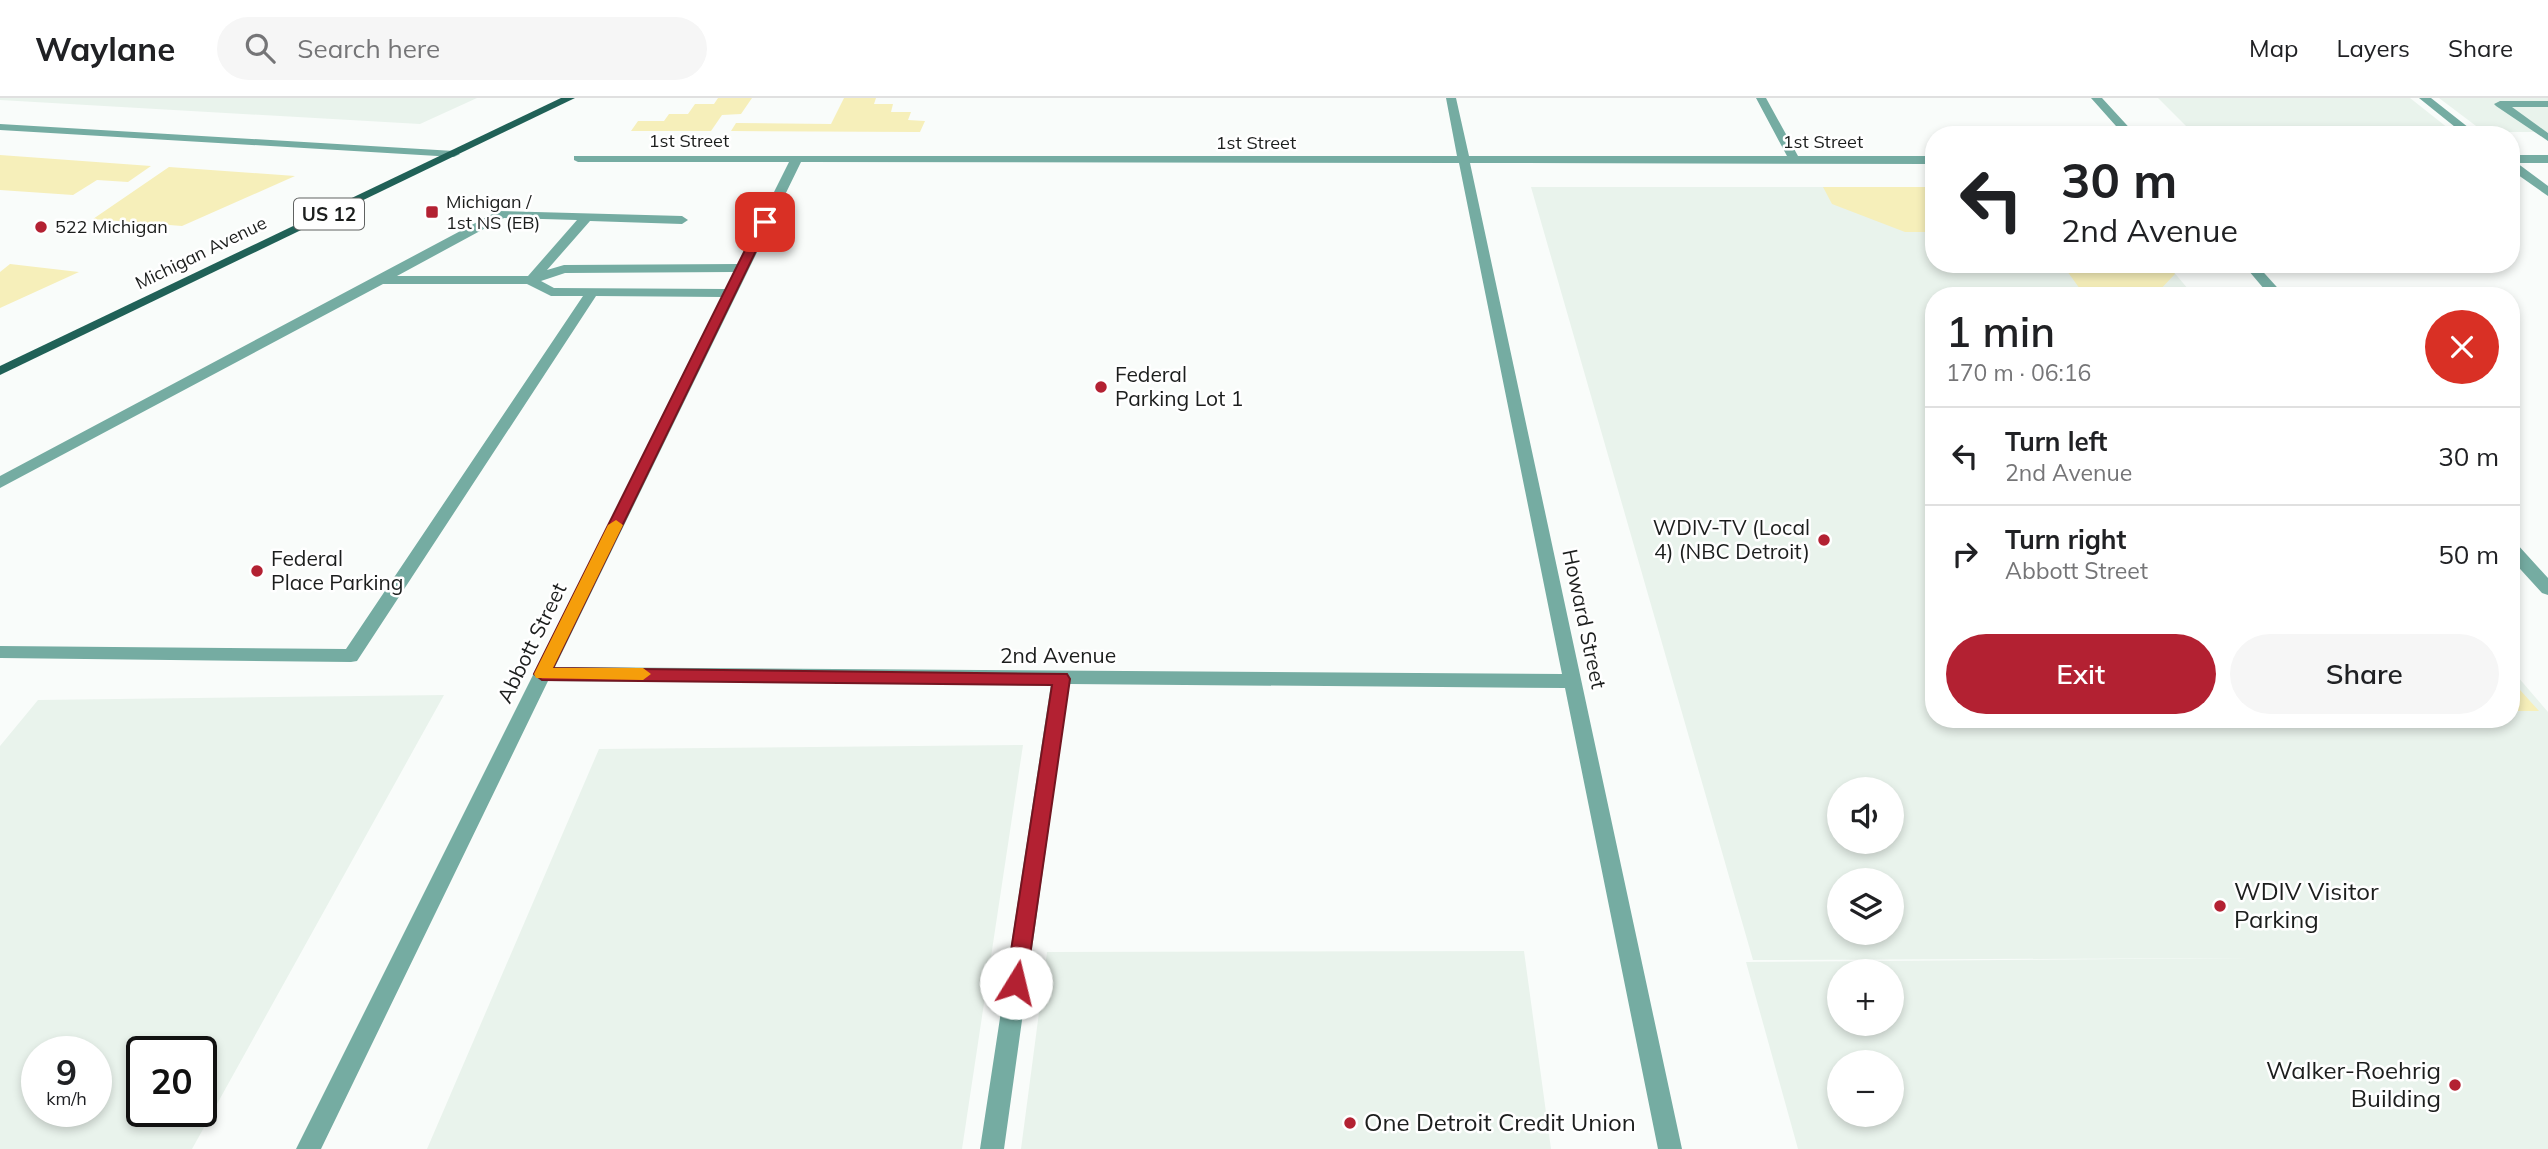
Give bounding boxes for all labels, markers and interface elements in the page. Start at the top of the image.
search box [217,17,707,80]
text: Waylane [35,28,175,69]
icon: search [241,29,279,67]
text: Search here [297,32,440,65]
text: Map [2249,33,2298,63]
text: Layers [2336,33,2410,63]
text: Share [2448,33,2513,63]
street label: 1st Street [649,129,729,152]
street label: 1st Street [1783,130,1863,153]
street label: 1st Street [1216,131,1296,154]
text: 30 m [2061,149,2177,210]
icon: left [1946,154,2037,245]
place label: Michigan / 1st NS (EB) [446,190,540,234]
pin [735,192,795,252]
road number: US 12 [294,198,364,230]
icon: arrive [746,203,784,241]
marker: Michigan / 1st NS (EB) [424,204,440,220]
text: 2nd Avenue [2061,210,2238,250]
street label: Michigan Avenue [131,211,270,294]
place label: 522 Michigan [55,215,168,238]
marker: 522 Michigan [33,219,49,235]
text: 1 min [1946,305,2055,358]
button: close [2425,310,2499,384]
text: 170 m · 06:16 [1946,358,2091,387]
place label: Federal Parking Lot 1 [1115,361,1243,411]
marker: Federal Parking Lot 1 [1093,379,1109,395]
text: Turn left [2005,425,2107,458]
icon: left [1946,437,1984,475]
text: 30 m [2438,440,2499,473]
text: 2nd Avenue [2005,458,2132,487]
place label: WDIV-TV (Local 4) (NBC Detroit) [1653,514,1810,564]
text: Turn right [2005,523,2126,556]
marker: WDIV-TV (Local 4) (NBC Detroit) [1816,532,1832,548]
icon: right [1946,535,1984,573]
text: 50 m [2438,538,2499,571]
place label: Federal Place Parking [271,545,404,595]
street label: Howard Street [1557,547,1612,691]
text: Abbott Street [2005,556,2148,585]
marker: Federal Place Parking [249,563,265,579]
street label: Abbott Street [491,578,571,707]
button: Exit [1946,634,2216,714]
button: Share [2230,634,2499,714]
street label: 2nd Avenue [1000,642,1116,668]
map controls [1827,777,1904,1127]
button: sound [1827,777,1904,854]
button: layers [1827,868,1904,945]
place label: WDIV Visitor Parking [2234,876,2379,934]
marker: WDIV Visitor Parking [2212,898,2228,914]
position arrow [979,946,1053,1020]
button: + [1827,959,1904,1036]
speed limit sign: 20 [126,1036,217,1127]
text: 9 [56,1050,77,1094]
button: − [1827,1050,1904,1127]
place label: Walker-Roehrig Building [2266,1055,2441,1113]
marker: Walker-Roehrig Building [2447,1077,2463,1093]
text: km/h [46,1087,87,1110]
place label: One Detroit Credit Union [1364,1107,1636,1137]
marker: One Detroit Credit Union [1342,1115,1358,1131]

